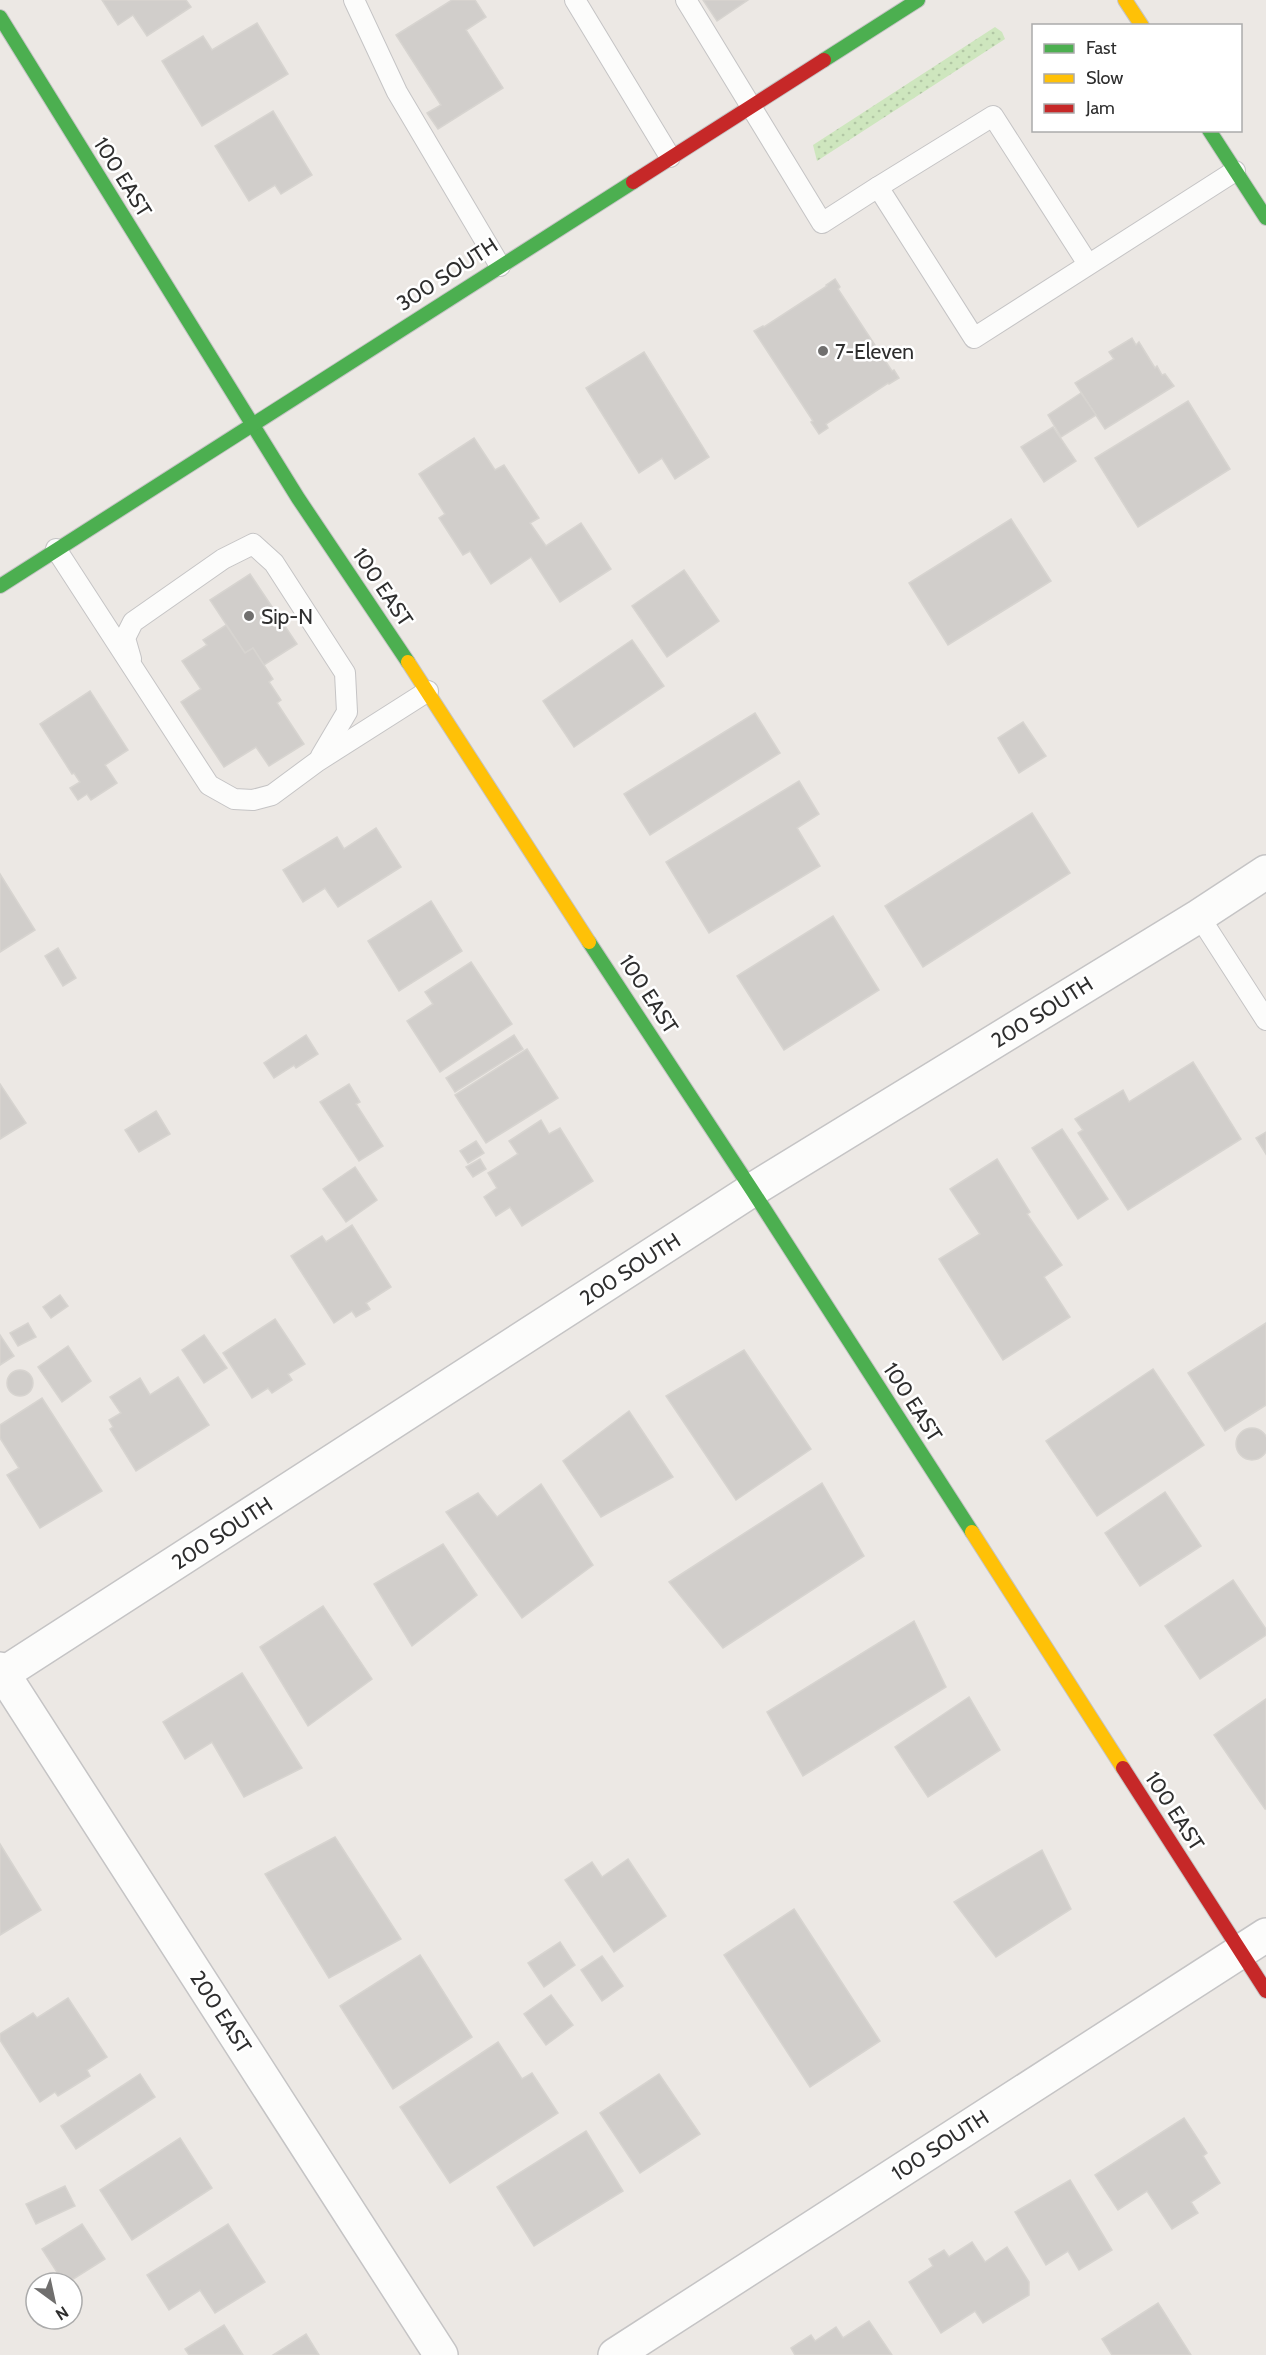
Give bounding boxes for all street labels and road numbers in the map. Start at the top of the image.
street label: 100 EAST [89,133,157,221]
street label: 300 SOUTH [392,232,502,316]
street label: 100 EAST [348,543,418,631]
street label: 100 EAST [614,950,684,1038]
street label: 200 SOUTH [987,971,1097,1053]
street label: 200 SOUTH [575,1227,685,1311]
street label: 100 EAST [878,1358,948,1446]
street label: 200 SOUTH [167,1491,277,1575]
street label: 100 EAST [1140,1767,1210,1855]
street label: 200 EAST [185,1966,257,2058]
street label: 100 SOUTH [887,2104,993,2186]

